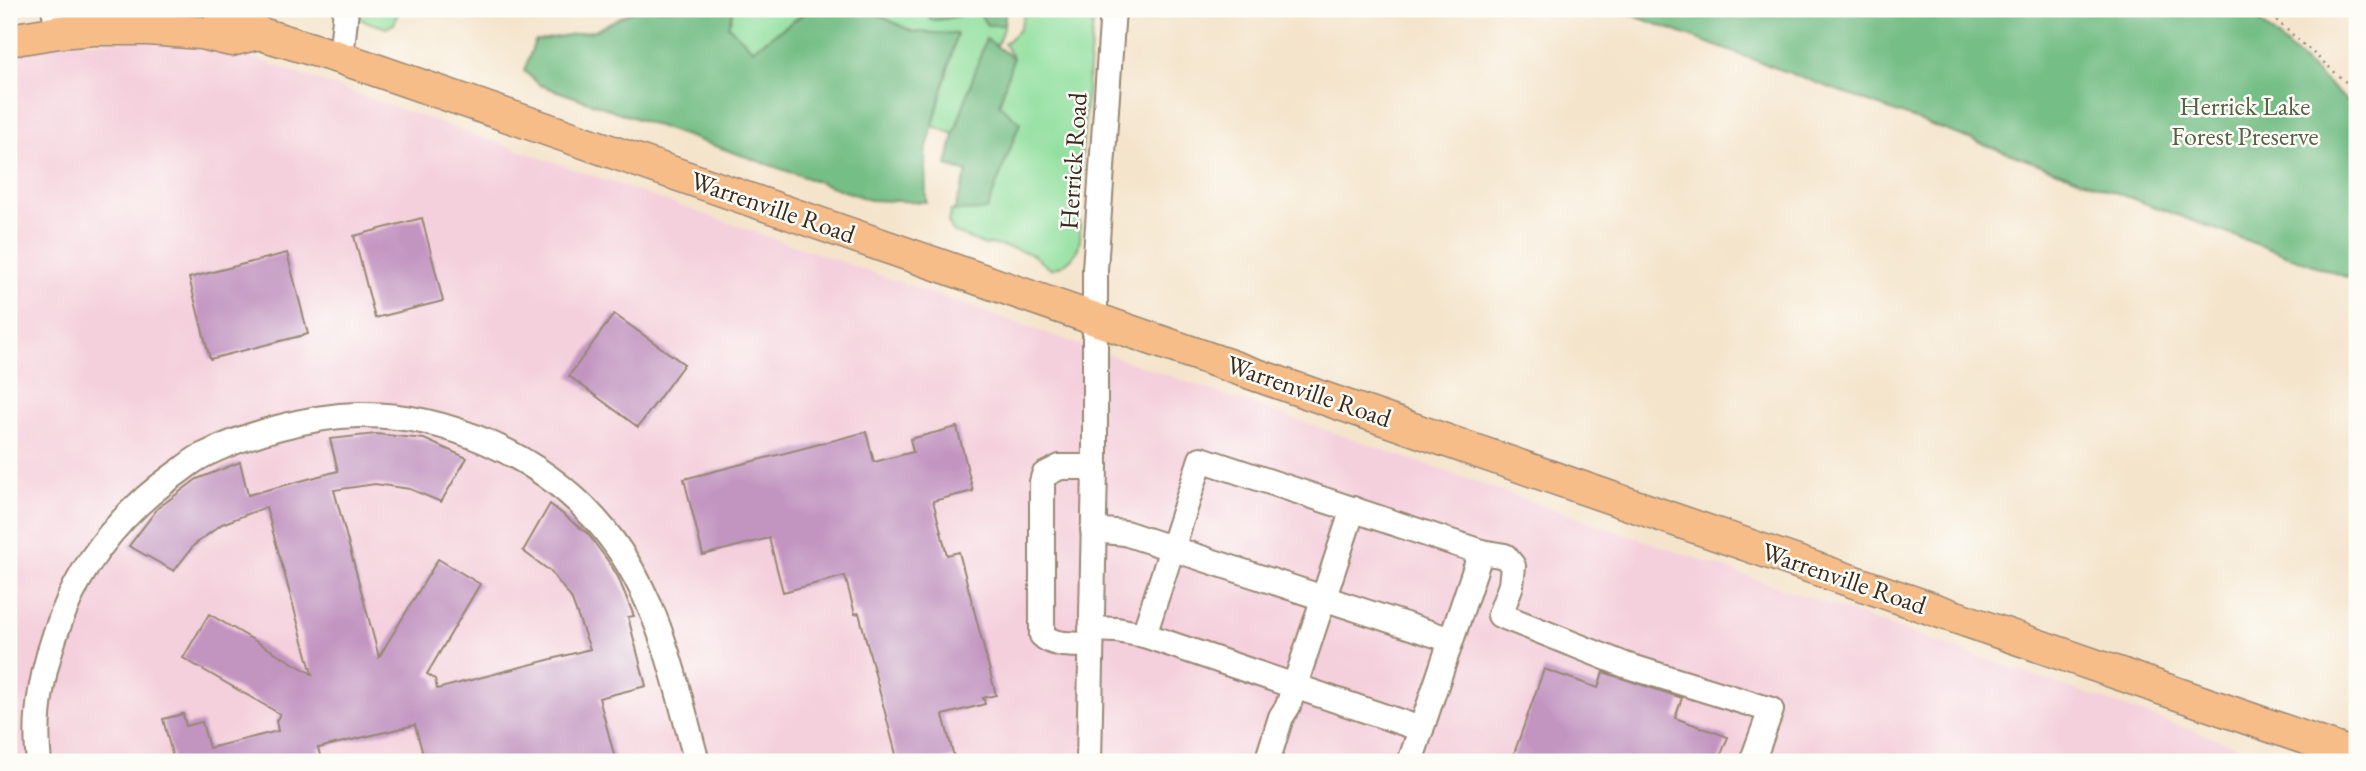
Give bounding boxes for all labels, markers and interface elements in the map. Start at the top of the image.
park label: Herrick Lake Forest Preserve [2171,89,2319,153]
street label: Herrick Road [1051,90,1095,231]
street label: Warrenville Road [686,163,861,251]
street label: Warrenville Road [1222,347,1397,435]
street label: Warrenville Road [1757,534,1932,622]

